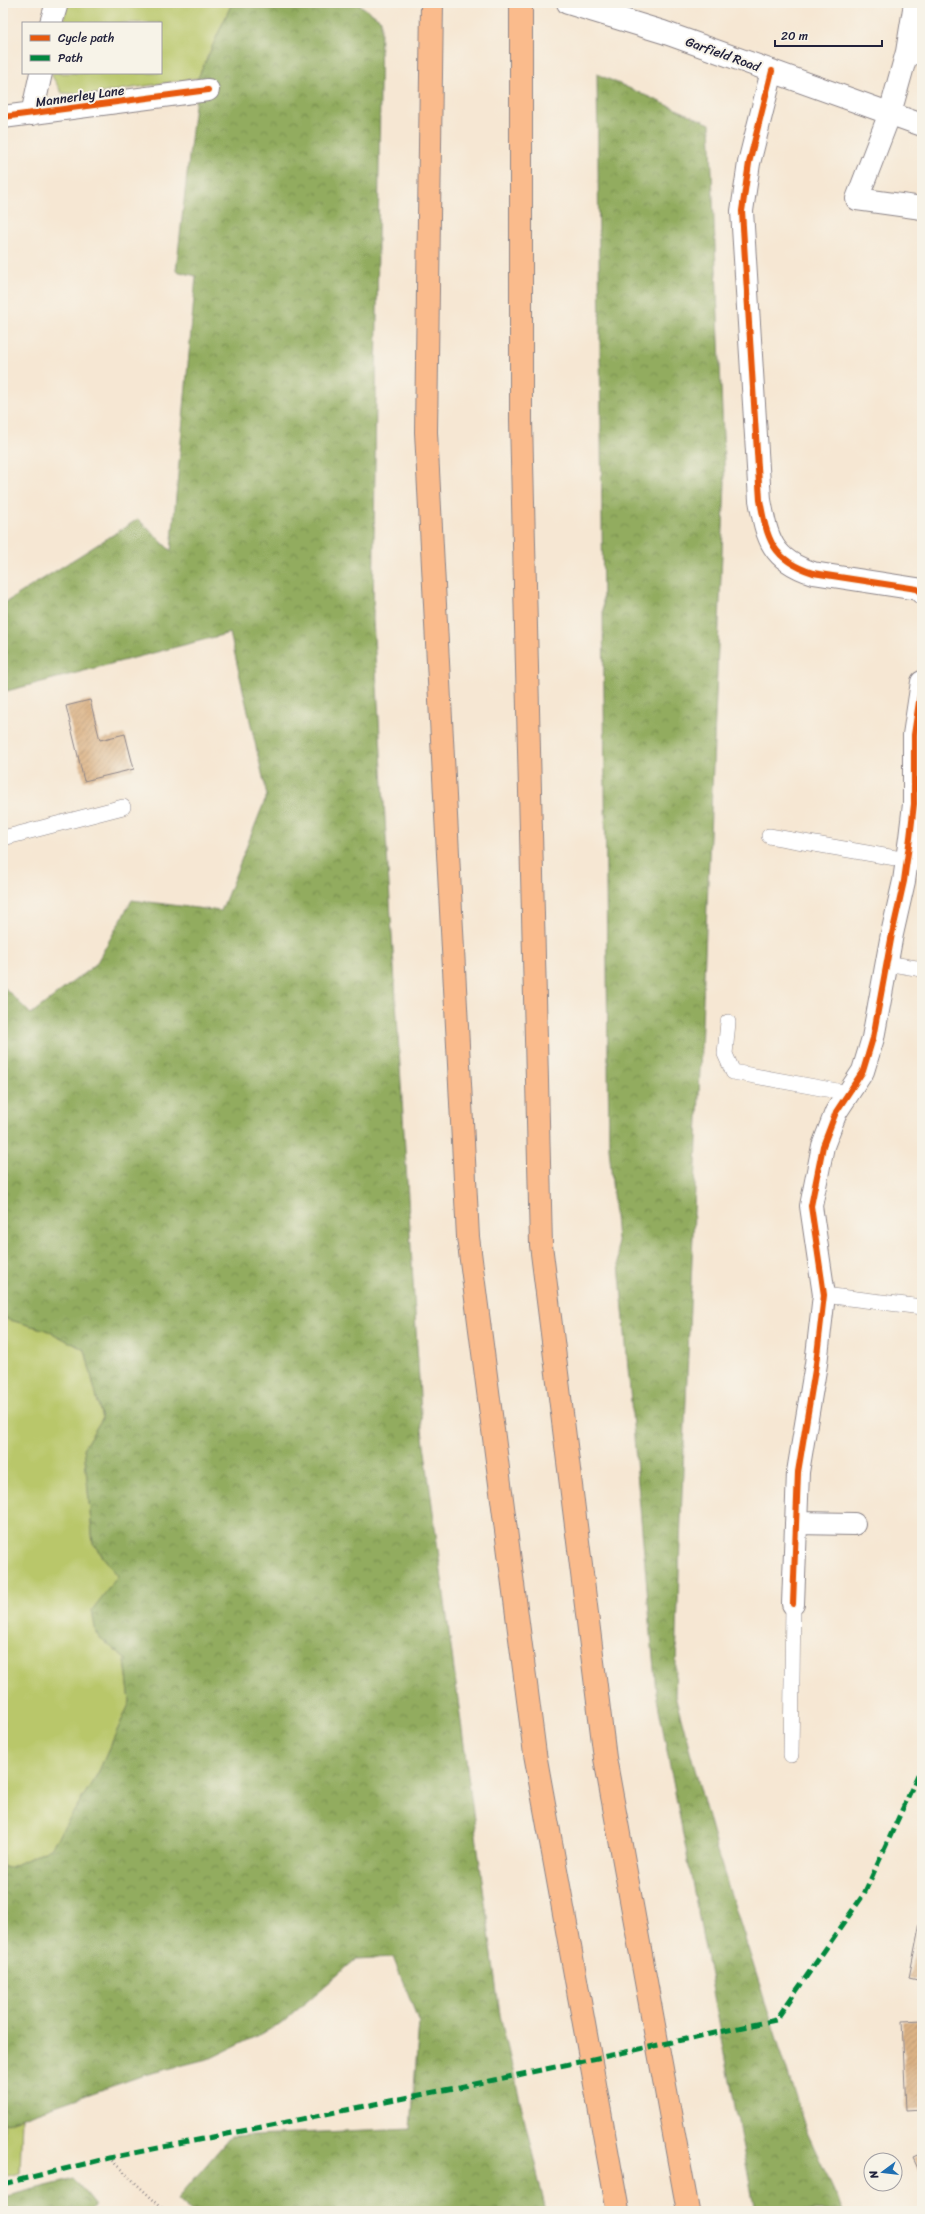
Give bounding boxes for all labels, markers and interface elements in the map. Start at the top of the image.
legend [22,22,162,74]
scale bar [775,22,882,48]
text: 20 m [781,25,808,47]
text: Cycle path [58,27,114,49]
street label: Garfield Road [682,30,765,79]
text: Path [58,47,83,69]
street label: Mannerley Lane [34,78,126,114]
north arrow [863,2152,903,2192]
text: N [864,2168,884,2182]

